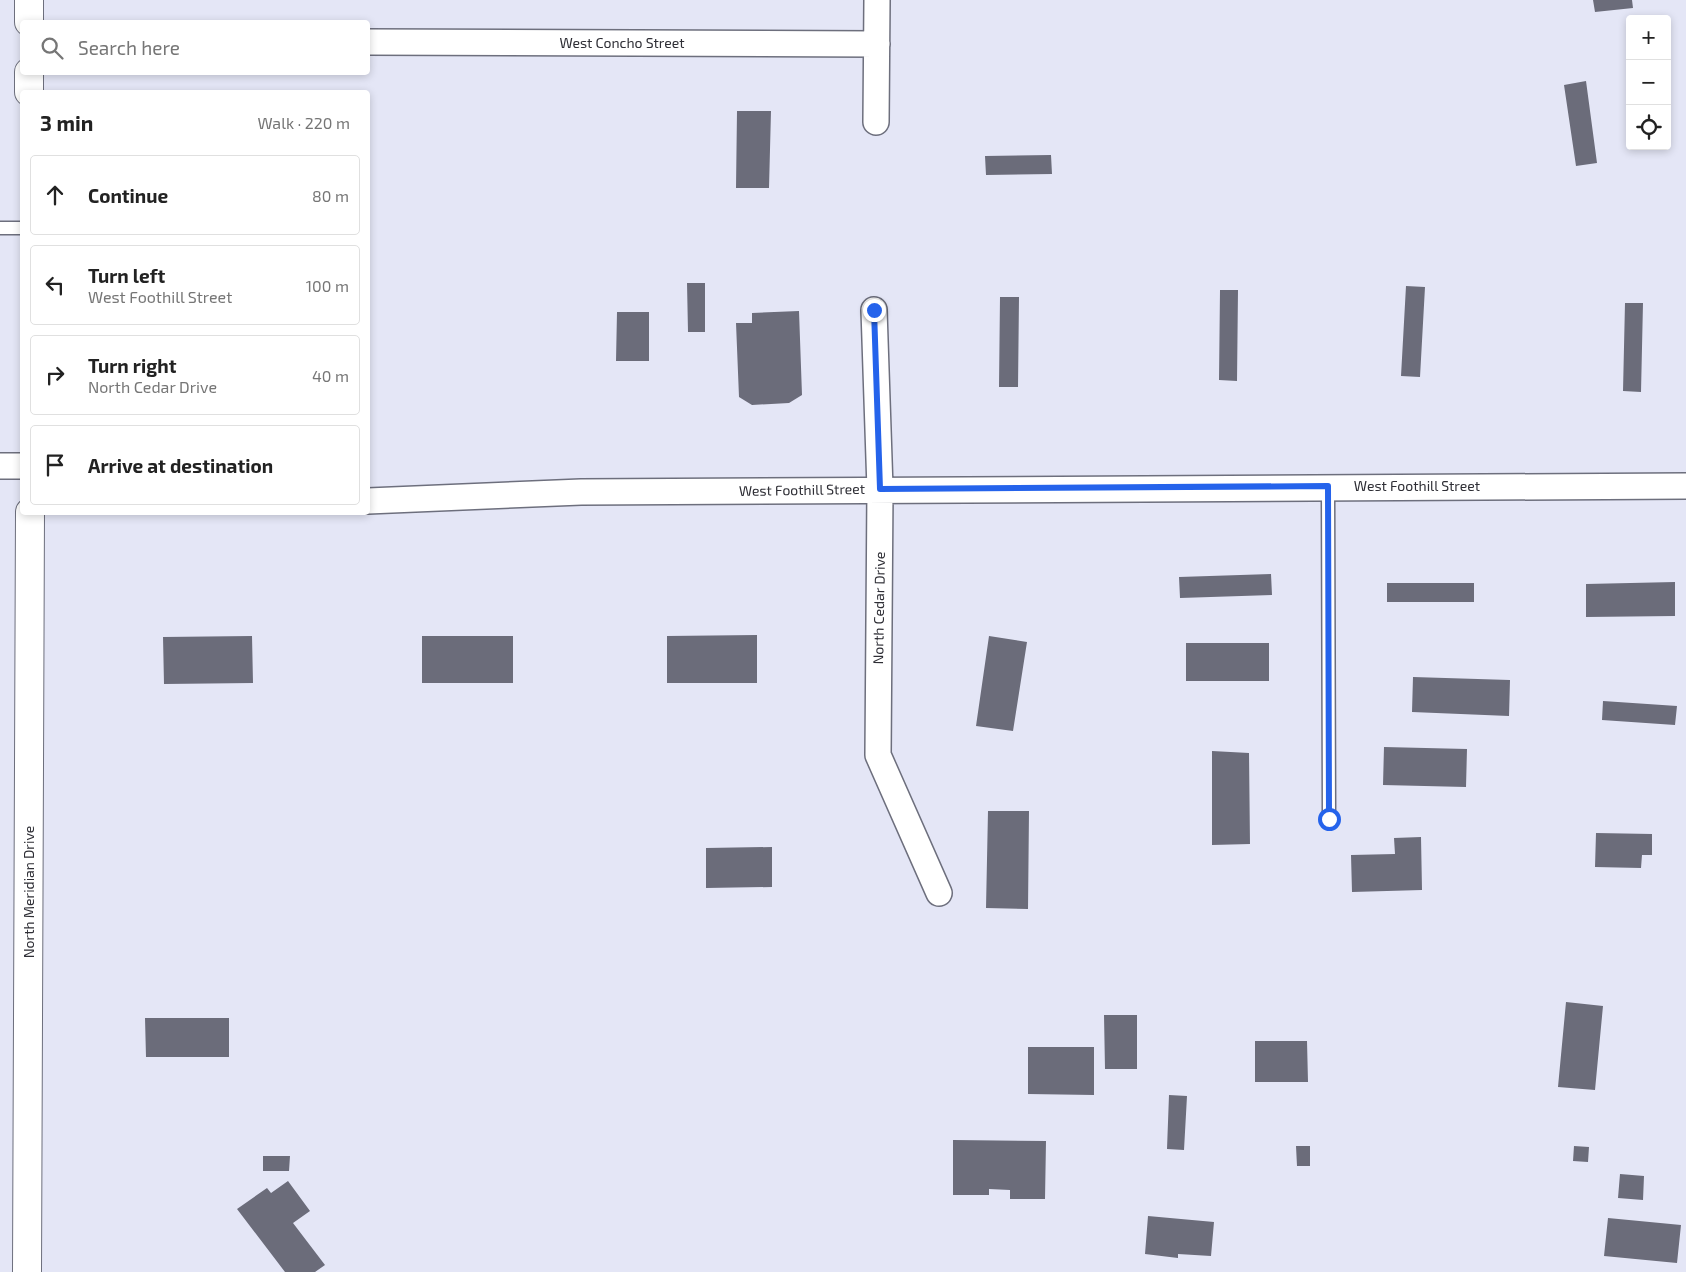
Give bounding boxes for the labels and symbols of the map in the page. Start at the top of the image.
street label: West Concho Street [559,34,685,51]
route end [863,299,886,322]
street label: West Foothill Street [1354,477,1480,494]
street label: West Foothill Street [739,480,865,499]
street label: North Cedar Drive [869,551,888,665]
route start [1318,808,1341,831]
street label: North Meridian Drive [20,826,37,958]

